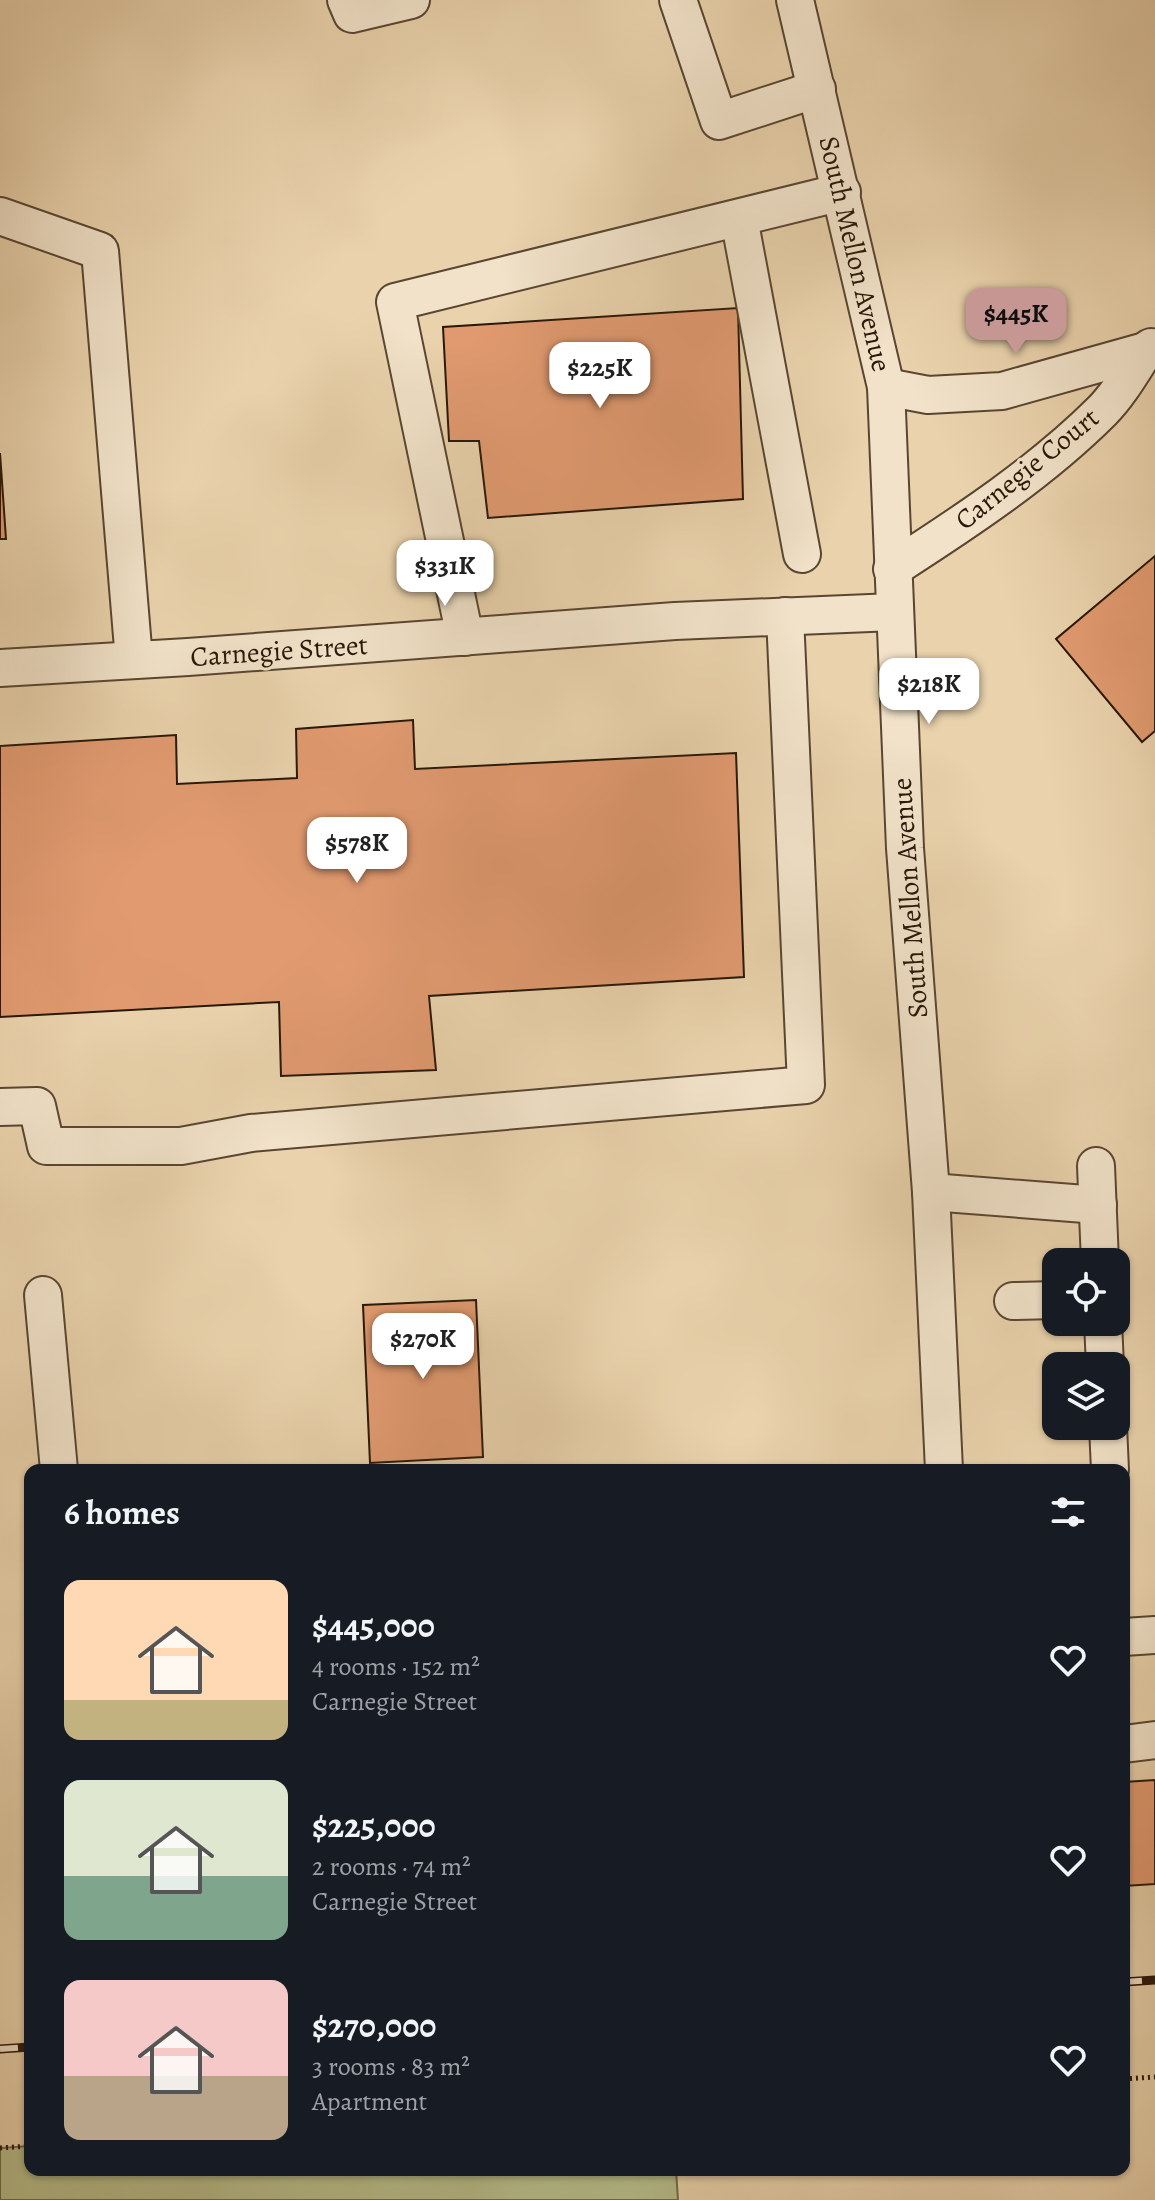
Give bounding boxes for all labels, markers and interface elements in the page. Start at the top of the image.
street label: South Mellon Avenue [809,132,901,376]
pin: $445K [960,288,1072,356]
text: $445K [984,296,1048,331]
pin: $225K [544,342,656,410]
text: $225K [567,350,633,385]
street label: Carnegie Court [947,399,1107,539]
pin: $331K [389,540,501,608]
text: $331K [415,548,475,583]
street label: Carnegie Street [189,626,369,676]
pin: $218K [873,658,985,726]
text: $218K [897,666,961,701]
street label: South Mellon Avenue [883,777,937,1019]
pin: $578K [301,817,413,885]
text: $578K [325,825,389,860]
map controls [1042,1248,1130,1440]
button: locate [1042,1248,1130,1336]
pin: $270K [367,1313,479,1381]
text: $270K [390,1321,456,1356]
button: layers [1042,1352,1130,1440]
text: 6 homes [64,1489,180,1536]
icon: filters [1046,1490,1090,1534]
text: $445,000 [312,1602,435,1649]
icon: home [128,1612,224,1708]
icon: heart [1046,1638,1090,1682]
text: 4 rooms · 152 m² [312,1649,480,1684]
text: Carnegie Street [312,1684,477,1719]
text: $225,000 [312,1802,436,1849]
icon: home [128,1812,224,1908]
icon: heart [1046,1838,1090,1882]
text: 2 rooms · 74 m² [312,1849,471,1884]
text: Carnegie Street [312,1884,477,1919]
text: $270,000 [312,2002,436,2049]
icon: home [128,2012,224,2108]
icon: heart [1046,2038,1090,2082]
text: 3 rooms · 83 m² [312,2049,470,2084]
text: Apartment [312,2084,427,2119]

